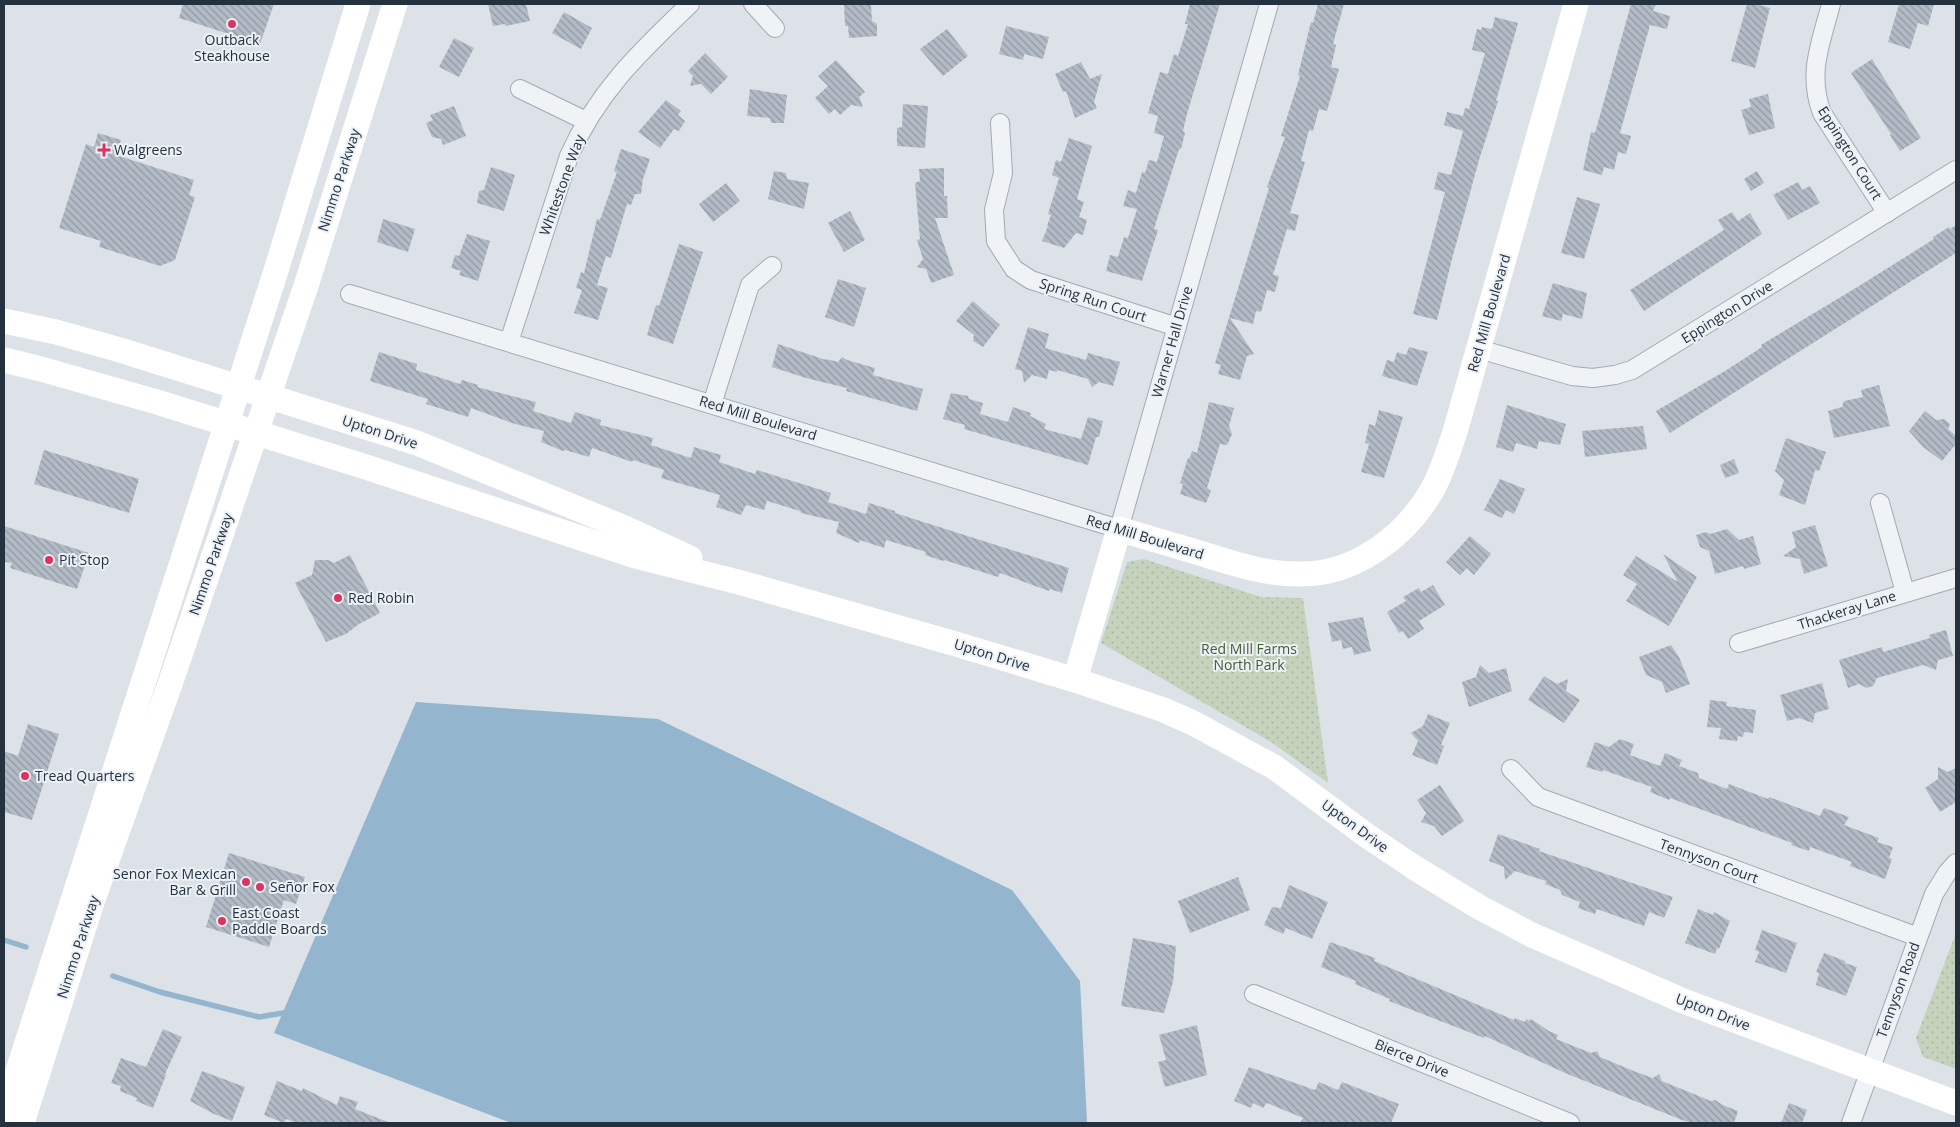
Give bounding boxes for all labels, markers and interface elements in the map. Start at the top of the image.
marker: Outback Steakhouse [226,18,238,30]
place label: Outback Steakhouse [194,30,270,65]
street label: Eppington Court [1814,102,1887,203]
street label: Nimmo Parkway [313,125,364,234]
street label: Whitestone Way [535,131,589,238]
place label: Walgreens [114,140,183,159]
marker: Walgreens [98,144,110,156]
street label: Red Mill Boulevard [1463,252,1514,374]
street label: Spring Run Court [1037,273,1149,326]
street label: Eppington Drive [1677,276,1776,347]
street label: Warner Hall Drive [1146,284,1197,400]
street label: Red Mill Boulevard [697,391,819,444]
street label: Upton Drive [340,410,421,453]
street label: Nimmo Parkway [184,509,237,618]
street label: Red Mill Boulevard [1084,510,1206,563]
place label: Pit Stop [59,550,109,569]
marker: Pit Stop [43,554,55,566]
street label: Thackeray Lane [1795,586,1898,633]
place label: Red Robin [348,588,414,607]
marker: Red Robin [332,592,344,604]
street label: Upton Drive [952,634,1033,675]
park label: Red Mill Farms North Park [1201,639,1297,674]
place label: Tread Quarters [35,766,135,785]
marker: Tread Quarters [19,770,31,782]
street label: Upton Drive [1318,795,1393,856]
street label: Tennyson Court [1657,834,1761,887]
place label: Senor Fox Mexican Bar & Grill [113,864,236,899]
marker: Senor Fox Mexican Bar & Grill [240,876,252,888]
place label: Señor Fox [270,877,336,896]
marker: Señor Fox [254,881,266,893]
street label: Nimmo Parkway [52,892,103,1001]
place label: East Coast Paddle Boards [232,903,327,938]
marker: East Coast Paddle Boards [216,915,228,927]
street label: Tennyson Road [1871,939,1924,1040]
street label: Upton Drive [1673,989,1753,1035]
street label: Bierce Drive [1372,1034,1452,1081]

